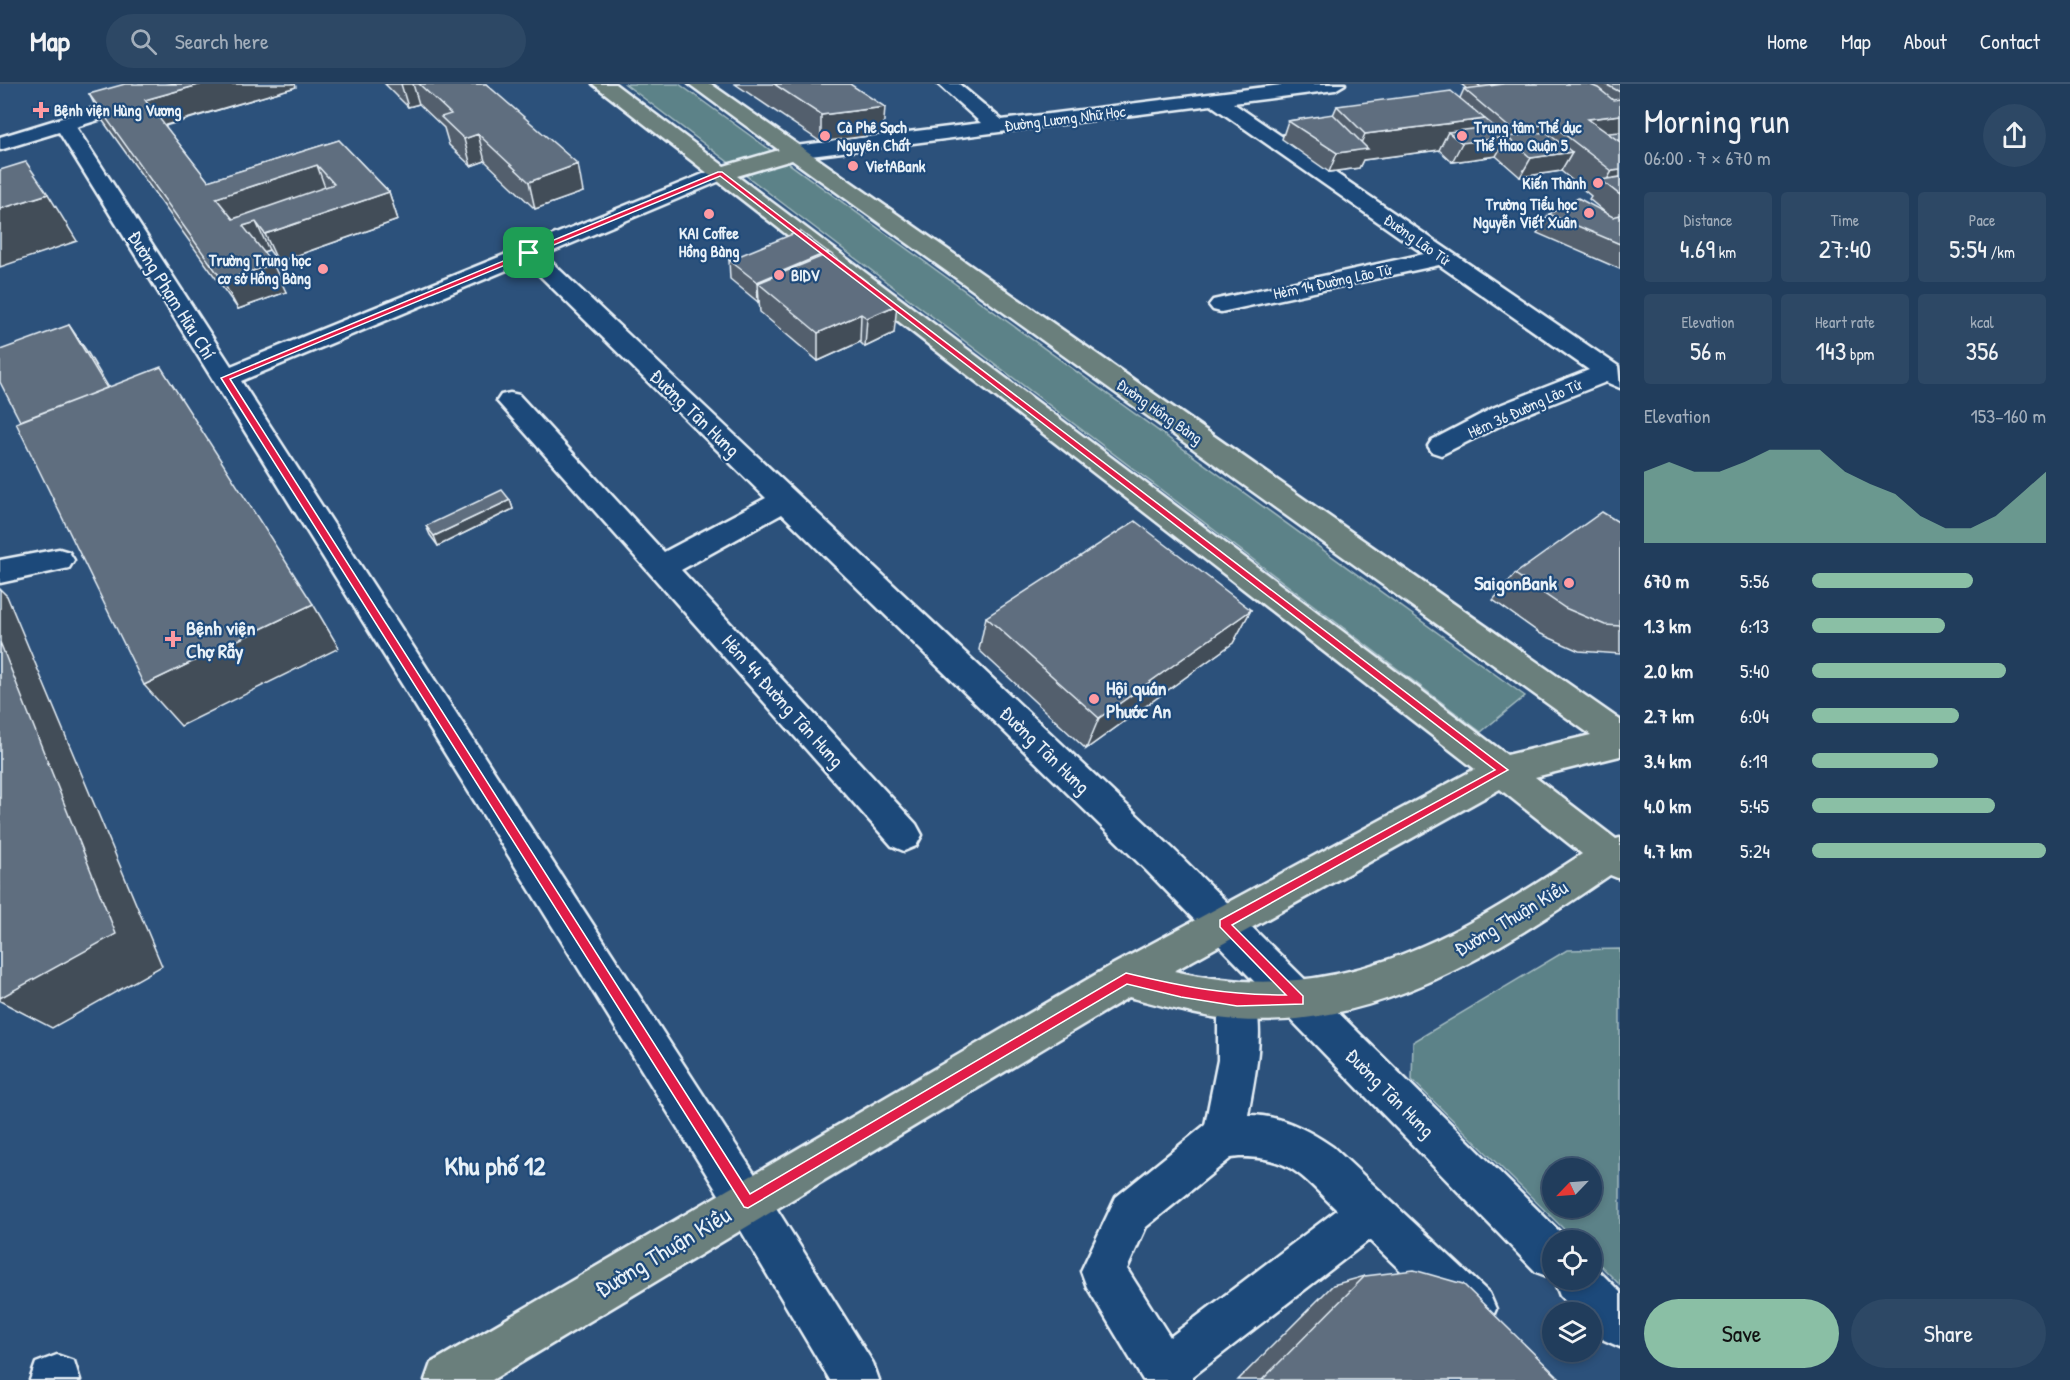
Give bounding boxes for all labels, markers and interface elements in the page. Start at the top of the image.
search box [106,14,526,68]
text: Map [30,22,70,60]
icon: search [127,25,160,58]
text: Search here [175,26,269,56]
text: Home [1767,27,1808,56]
text: Map [1841,27,1871,56]
text: About [1904,27,1947,56]
text: Contact [1980,27,2040,56]
place label: Bệnh viện Hùng Vương [54,99,182,122]
text: Morning run [1644,99,1790,143]
street label: Đường Lương Nhữ Học [1003,100,1128,136]
marker: Bệnh viện Hùng Vương [32,101,50,119]
button: share [1983,104,2046,167]
place label: Cà Phê Sạch Nguyên Chất [837,116,911,157]
place label: Trung tâm Thể dục Thể thao Quận 5 [1473,116,1582,156]
marker: Cà Phê Sạch Nguyên Chất [818,129,832,143]
marker: Trung tâm Thể dục Thể thao Quận 5 [1455,129,1469,143]
text: 06:00 · 7 × 670 m [1644,144,1771,171]
place label: VietABank [865,155,926,177]
marker: VietABank [846,159,860,173]
place label: Kiến Thành [1522,172,1586,194]
marker: Kiến Thành [1591,176,1605,190]
place label: Trường Tiểu học Nguyễn Viết Xuân [1473,193,1578,234]
marker: Trường Tiểu học Nguyễn Viết Xuân [1582,206,1596,220]
marker: KAI Coffee Hồng Bàng [702,207,716,221]
street label: Đường Lão Tử [1380,208,1456,271]
text: Distance [1684,209,1732,231]
text: Time [1831,209,1859,231]
text: Pace [1969,209,1995,231]
place label: KAI Coffee Hồng Bàng [679,222,740,263]
street label: Đường Phạm Hữu Chí [122,225,223,364]
pin [503,227,554,278]
text: 4.69 [1680,231,1715,266]
text: 27:40 [1819,231,1871,266]
text: 5:54 [1949,231,1987,266]
icon: arrive [512,236,545,269]
text: km [1715,241,1736,263]
text: /km [1987,241,2015,263]
place label: Trường Trung học cơ sở Hồng Bàng [208,249,312,290]
street label: Hẻm 14 Đường Lão Tử [1271,257,1394,304]
marker: Trường Trung học cơ sở Hồng Bàng [316,262,330,276]
place label: BIDV [791,264,820,286]
marker: BIDV [772,268,786,282]
text: Elevation [1681,311,1735,333]
text: Heart rate [1815,311,1875,333]
text: kcal [1970,311,1994,333]
text: 56 [1690,333,1711,368]
text: 143 [1816,333,1846,368]
text: 356 [1965,333,1999,368]
text: m [1711,343,1726,365]
text: bpm [1846,343,1874,365]
street label: Đường Tân Hưng [644,363,746,463]
street label: Đường Hồng Bàng [1113,373,1207,449]
street label: Hẻm 36 Đường Lão Tử [1464,373,1585,443]
text: Elevation [1644,402,1710,429]
text: 153–160 m [1971,402,2046,429]
text: 670 m [1644,567,1689,594]
text: 5:56 [1740,567,1770,594]
place label: SaigonBank [1474,569,1558,597]
marker: SaigonBank [1562,576,1576,590]
text: 1.3 km [1644,612,1691,639]
text: 6:13 [1740,612,1769,639]
place label: Bệnh viện Chợ Rẫy [186,614,256,665]
street label: Hẻm 44 Đường Tân Hưng [716,628,851,773]
marker: Bệnh viện Chợ Rẫy [164,630,182,648]
text: 2.0 km [1644,657,1693,684]
text: 5:40 [1740,657,1770,684]
place label: Hội quán Phước An [1106,674,1171,724]
marker: Hội quán Phước An [1087,692,1101,706]
street label: Đường Tân Hưng [994,700,1096,800]
text: 2.7 km [1644,702,1694,729]
text: 6:04 [1740,702,1769,729]
text: 3.4 km [1644,747,1691,774]
text: 6:19 [1740,747,1767,774]
text: 4.0 km [1644,792,1691,819]
text: 5:45 [1740,792,1769,819]
text: 4.7 km [1644,837,1692,864]
text: 5:24 [1740,837,1770,864]
street label: Đường Thuận Kiều [1449,873,1572,962]
street label: Đường Tân Hưng [1340,1042,1441,1143]
district label: Khu phố 12 [444,1148,546,1184]
north arrow [1542,1158,1602,1218]
map controls [1542,1158,1602,1362]
street label: Đường Thuận Kiều [589,1198,737,1304]
button: locate [1542,1230,1602,1290]
button: Save [1644,1299,1839,1368]
button: Share [1851,1299,2046,1368]
button: layers [1542,1302,1602,1362]

